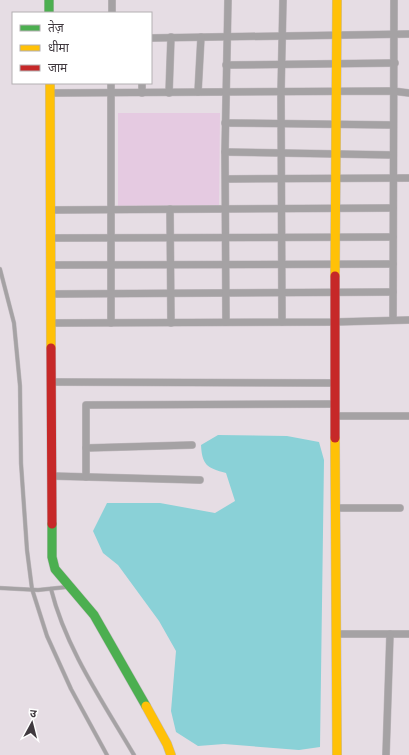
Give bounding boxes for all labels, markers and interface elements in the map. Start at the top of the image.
legend [12,12,152,84]
text: तेज़ [48,20,65,35]
text: धीमा [48,40,70,55]
text: जाम [48,61,68,75]
north arrow [12,703,52,743]
text: उ [29,707,38,720]

